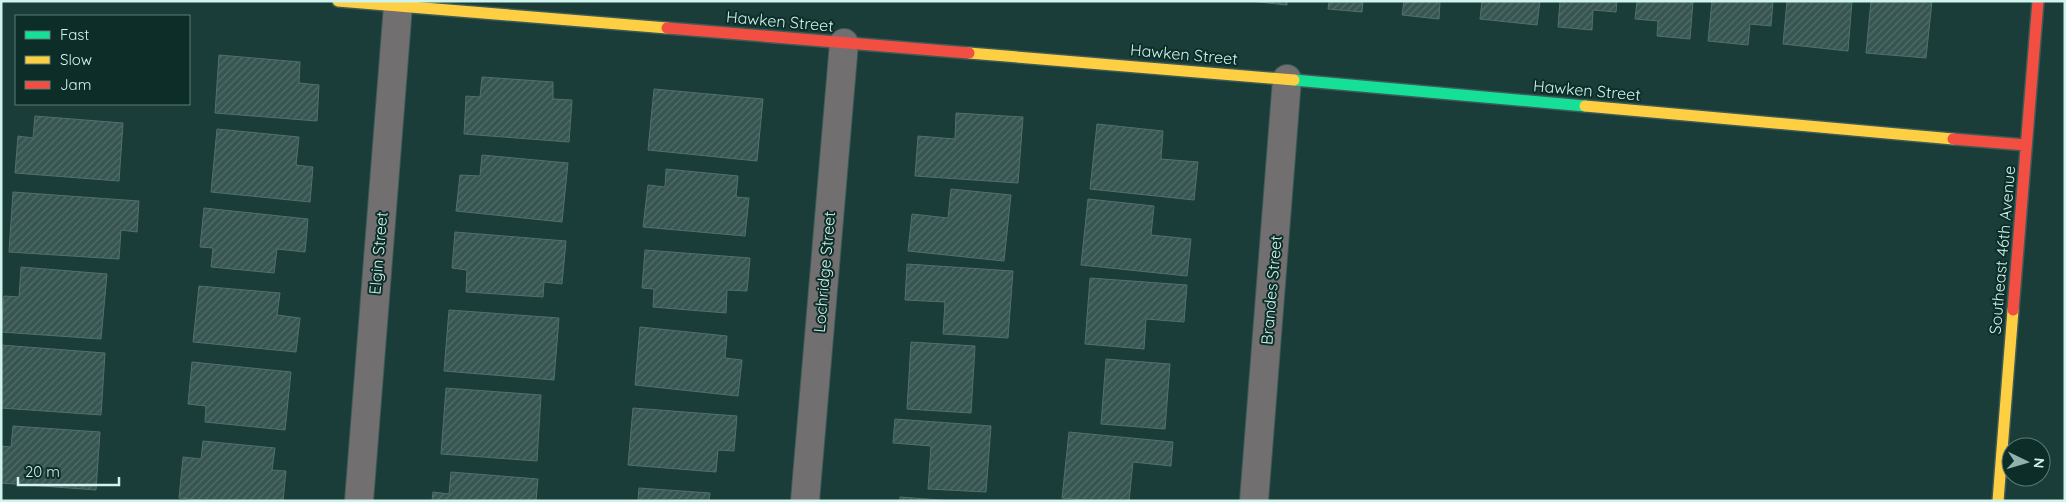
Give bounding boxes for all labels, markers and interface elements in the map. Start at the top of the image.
street label: Hawken Street [725,6,835,36]
legend [15,15,190,105]
text: Fast [60,25,89,44]
street label: Hawken Street [1129,39,1239,69]
text: Slow [60,50,92,69]
text: Jam [60,75,91,94]
street label: Hawken Street [1532,75,1642,105]
street label: Southeast 46th Avenue [1985,165,2019,335]
street label: Elgin Street [364,211,392,295]
street label: Lochridge Street [809,211,839,333]
street label: Brandes Street [1256,235,1286,345]
north arrow [2001,437,2051,487]
scale bar [18,454,119,486]
text: N [2030,457,2048,469]
text: 20 m [25,462,60,481]

